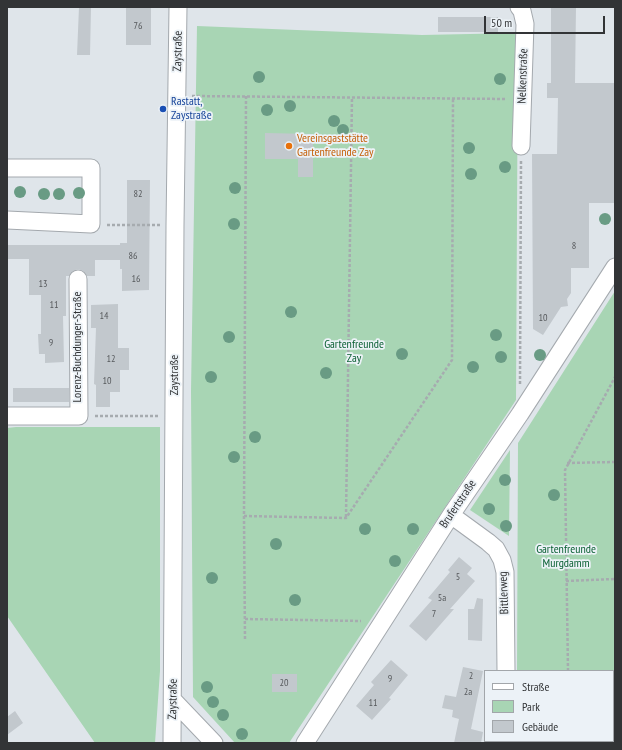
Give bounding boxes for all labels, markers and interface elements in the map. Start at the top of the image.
scale bar [486,8,607,34]
text: 50 m [491,15,512,30]
house number: 76 [134,20,142,32]
street label: Zaystraße [170,31,186,71]
street label: Nelkenstraße [515,48,531,104]
place label: Rastatt, Zaystraße [171,95,212,123]
marker: Rastatt, Zaystraße [158,104,168,114]
place label: Vereinsgaststätte Gartenfreunde Zay [297,132,374,160]
marker: Vereinsgaststätte Gartenfreunde Zay [284,141,294,151]
house number: 82 [134,188,142,200]
house number: 8 [572,240,576,252]
house number: 86 [129,250,137,262]
house number: 16 [132,273,140,285]
house number: 13 [39,278,47,290]
street label: Lorenz-Buchdunger-Straße [71,292,85,402]
house number: 11 [50,299,58,311]
house number: 14 [100,310,108,322]
house number: 10 [539,312,547,324]
house number: 9 [49,337,53,349]
park label: Gartenfreunde Zay [324,338,384,366]
house number: 12 [107,353,115,365]
street label: Zaystraße [168,355,182,395]
house number: 10 [103,375,111,387]
street label: Brufertstraße [437,477,479,531]
park label: Gartenfreunde Murgdamm [536,543,596,571]
house number: 5 [456,571,460,583]
street label: Bittlerweg [496,571,512,615]
house number: 5a [438,592,446,604]
house number: 7 [432,608,436,620]
house number: 2 [469,670,473,682]
legend [484,670,614,742]
house number: 9 [388,673,392,685]
house number: 20 [280,677,288,689]
street label: Zaystraße [165,679,181,719]
text: Straße [522,679,549,694]
house number: 2a [464,686,472,698]
house number: 11 [369,697,377,709]
text: Park [522,699,540,714]
text: Gebäude [522,719,558,734]

